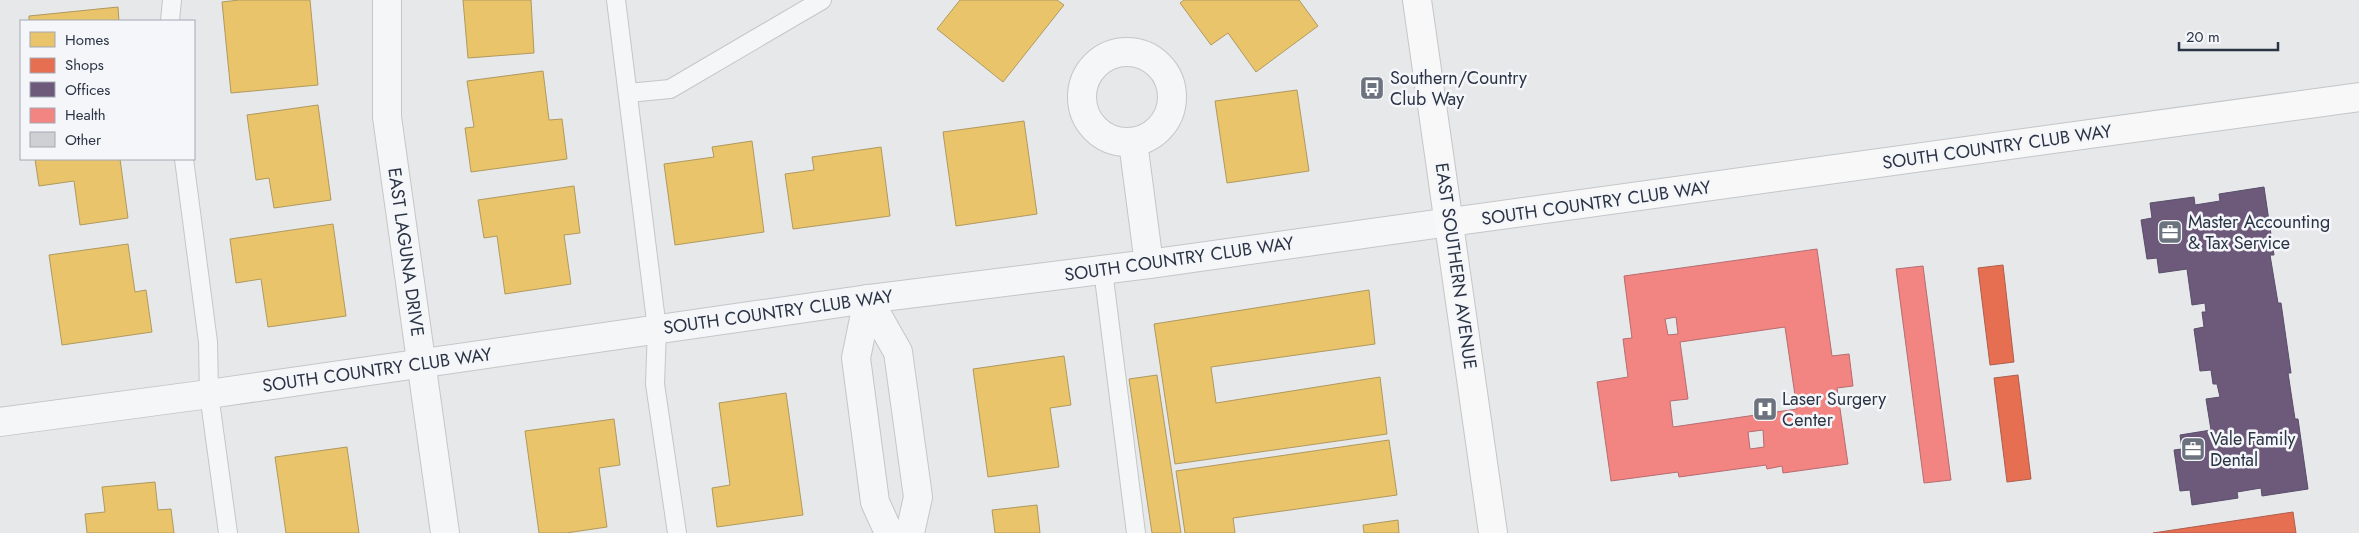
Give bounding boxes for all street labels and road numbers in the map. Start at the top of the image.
street label: SOUTH COUNTRY CLUB WAY [1881,118,2114,176]
street label: EAST SOUTHERN AVENUE [1429,161,1483,371]
street label: EAST LAGUNA DRIVE [381,166,431,338]
street label: SOUTH COUNTRY CLUB WAY [1480,174,1713,232]
street label: SOUTH COUNTRY CLUB WAY [1063,230,1296,288]
street label: SOUTH COUNTRY CLUB WAY [662,283,895,341]
street label: SOUTH COUNTRY CLUB WAY [261,341,494,399]

